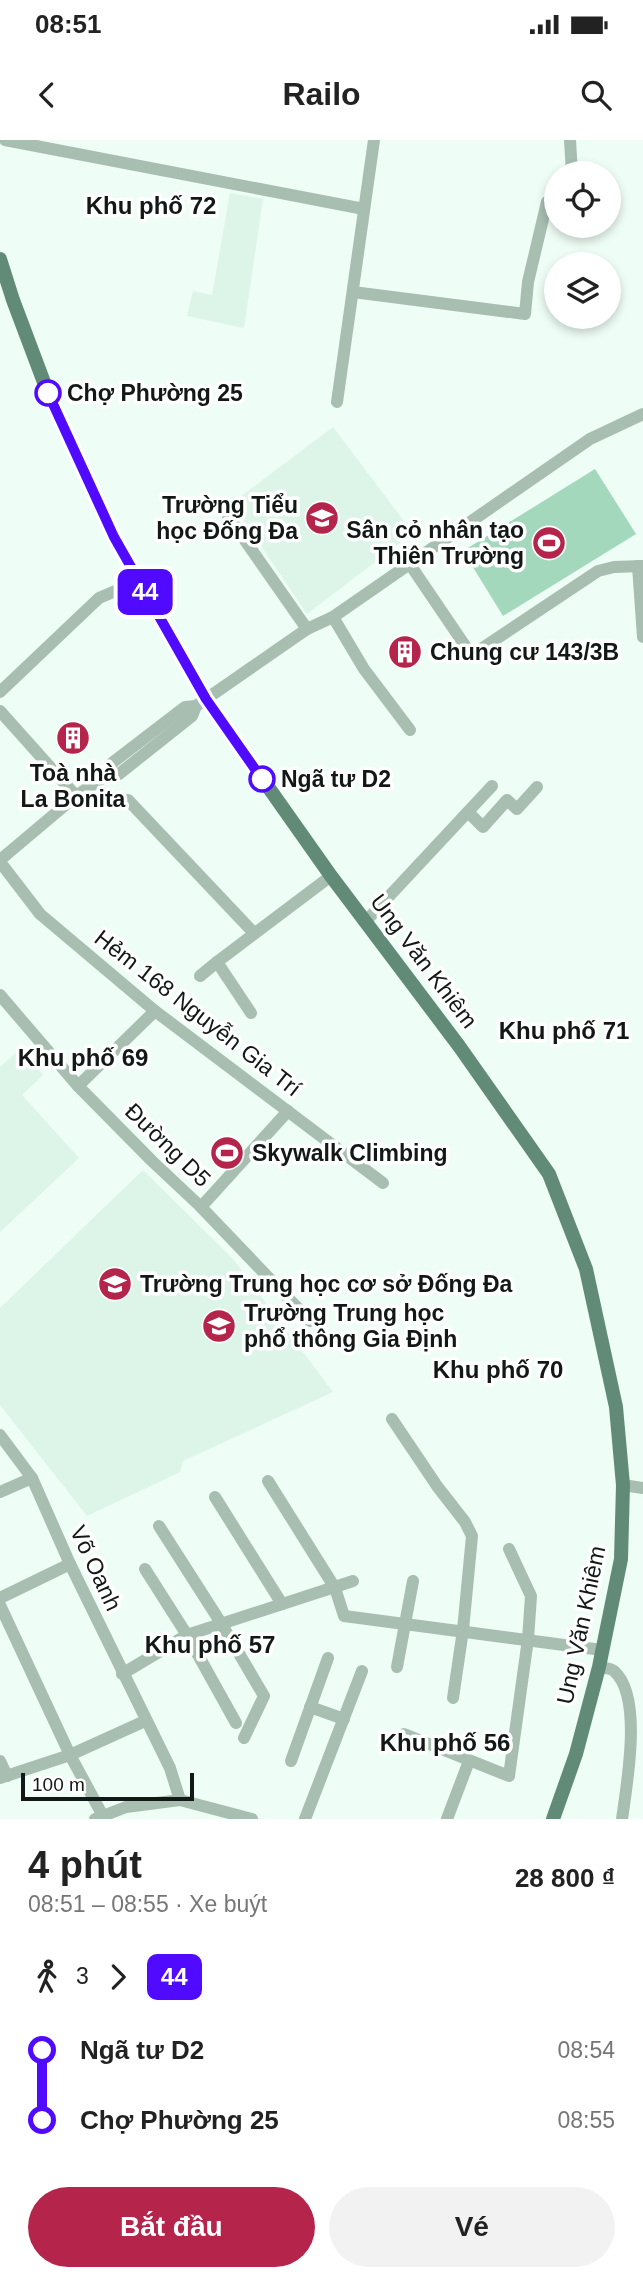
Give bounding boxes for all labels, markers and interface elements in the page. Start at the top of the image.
text: 08:51 [35,9,102,39]
icon: back [28,76,66,114]
text: Railo [282,76,361,112]
icon: search [577,76,615,114]
map controls [544,161,621,329]
button: locate [544,161,621,238]
district label: Khu phố 72 [86,192,216,219]
button: layers [544,252,621,329]
marker: Chợ Phường 25 [35,380,61,406]
place label: Chợ Phường 25 [67,380,243,406]
place label: Trường Tiểu học Đống Đa [156,492,298,544]
school or university icon: Trường Tiểu học Đống Đa [303,499,341,537]
place label: Sân cỏ nhân tạo Thiên Trường [346,517,524,569]
sports icon: Sân cỏ nhân tạo Thiên Trường [530,524,568,562]
line badge: 44 [114,569,176,615]
text: 44 [132,578,158,605]
building icon: Chung cư 143/3B [386,633,424,671]
place label: Chung cư 143/3B [430,639,619,665]
building icon: Toà nhà La Bonita [54,719,92,757]
place label: Toà nhà La Bonita [21,760,126,812]
marker: Ngã tư D2 [249,766,275,792]
place label: Ngã tư D2 [281,766,391,792]
street label: Ung Văn Khiêm [365,889,483,1033]
street label: Hẻm 168 Nguyễn Gia Trí [90,924,307,1102]
district label: Khu phố 71 [499,1017,629,1044]
district label: Khu phố 69 [18,1044,148,1071]
street label: Đường D5 [120,1098,216,1192]
sports icon: Skywalk Climbing [208,1134,246,1172]
place label: Skywalk Climbing [252,1140,448,1166]
school or university icon: Trường Trung học cơ sở Đống Đa [96,1265,134,1303]
place label: Trường Trung học cơ sở Đống Đa [140,1271,513,1297]
place label: Trường Trung học phổ thông Gia Định [244,1300,457,1352]
school or university icon: Trường Trung học phổ thông Gia Định [200,1307,238,1345]
district label: Khu phố 70 [433,1356,563,1383]
street label: Võ Oanh [65,1521,127,1615]
street label: Ung Văn Khiêm [552,1544,610,1706]
district label: Khu phố 57 [145,1631,275,1658]
district label: Khu phố 56 [380,1729,510,1756]
scale bar [21,1770,194,1802]
text: 100 m [32,1774,85,1795]
text: 4 phút [28,1844,142,1886]
text: 28 800 ₫ [515,1863,615,1893]
text: 08:51 – 08:55 · Xe buýt [28,1891,267,1917]
icon: walk [28,1958,66,1996]
icon: forward [99,1958,137,1996]
text: 3 [76,1963,89,1989]
text: 44 [161,1963,188,1990]
text: Ngã tư D2 [80,2035,204,2065]
text: 08:54 [557,2037,615,2063]
text: Chợ Phường 25 [80,2105,279,2135]
text: 08:55 [557,2107,615,2133]
button: Bắt đầu [28,2187,315,2267]
button: Vé [329,2187,615,2267]

